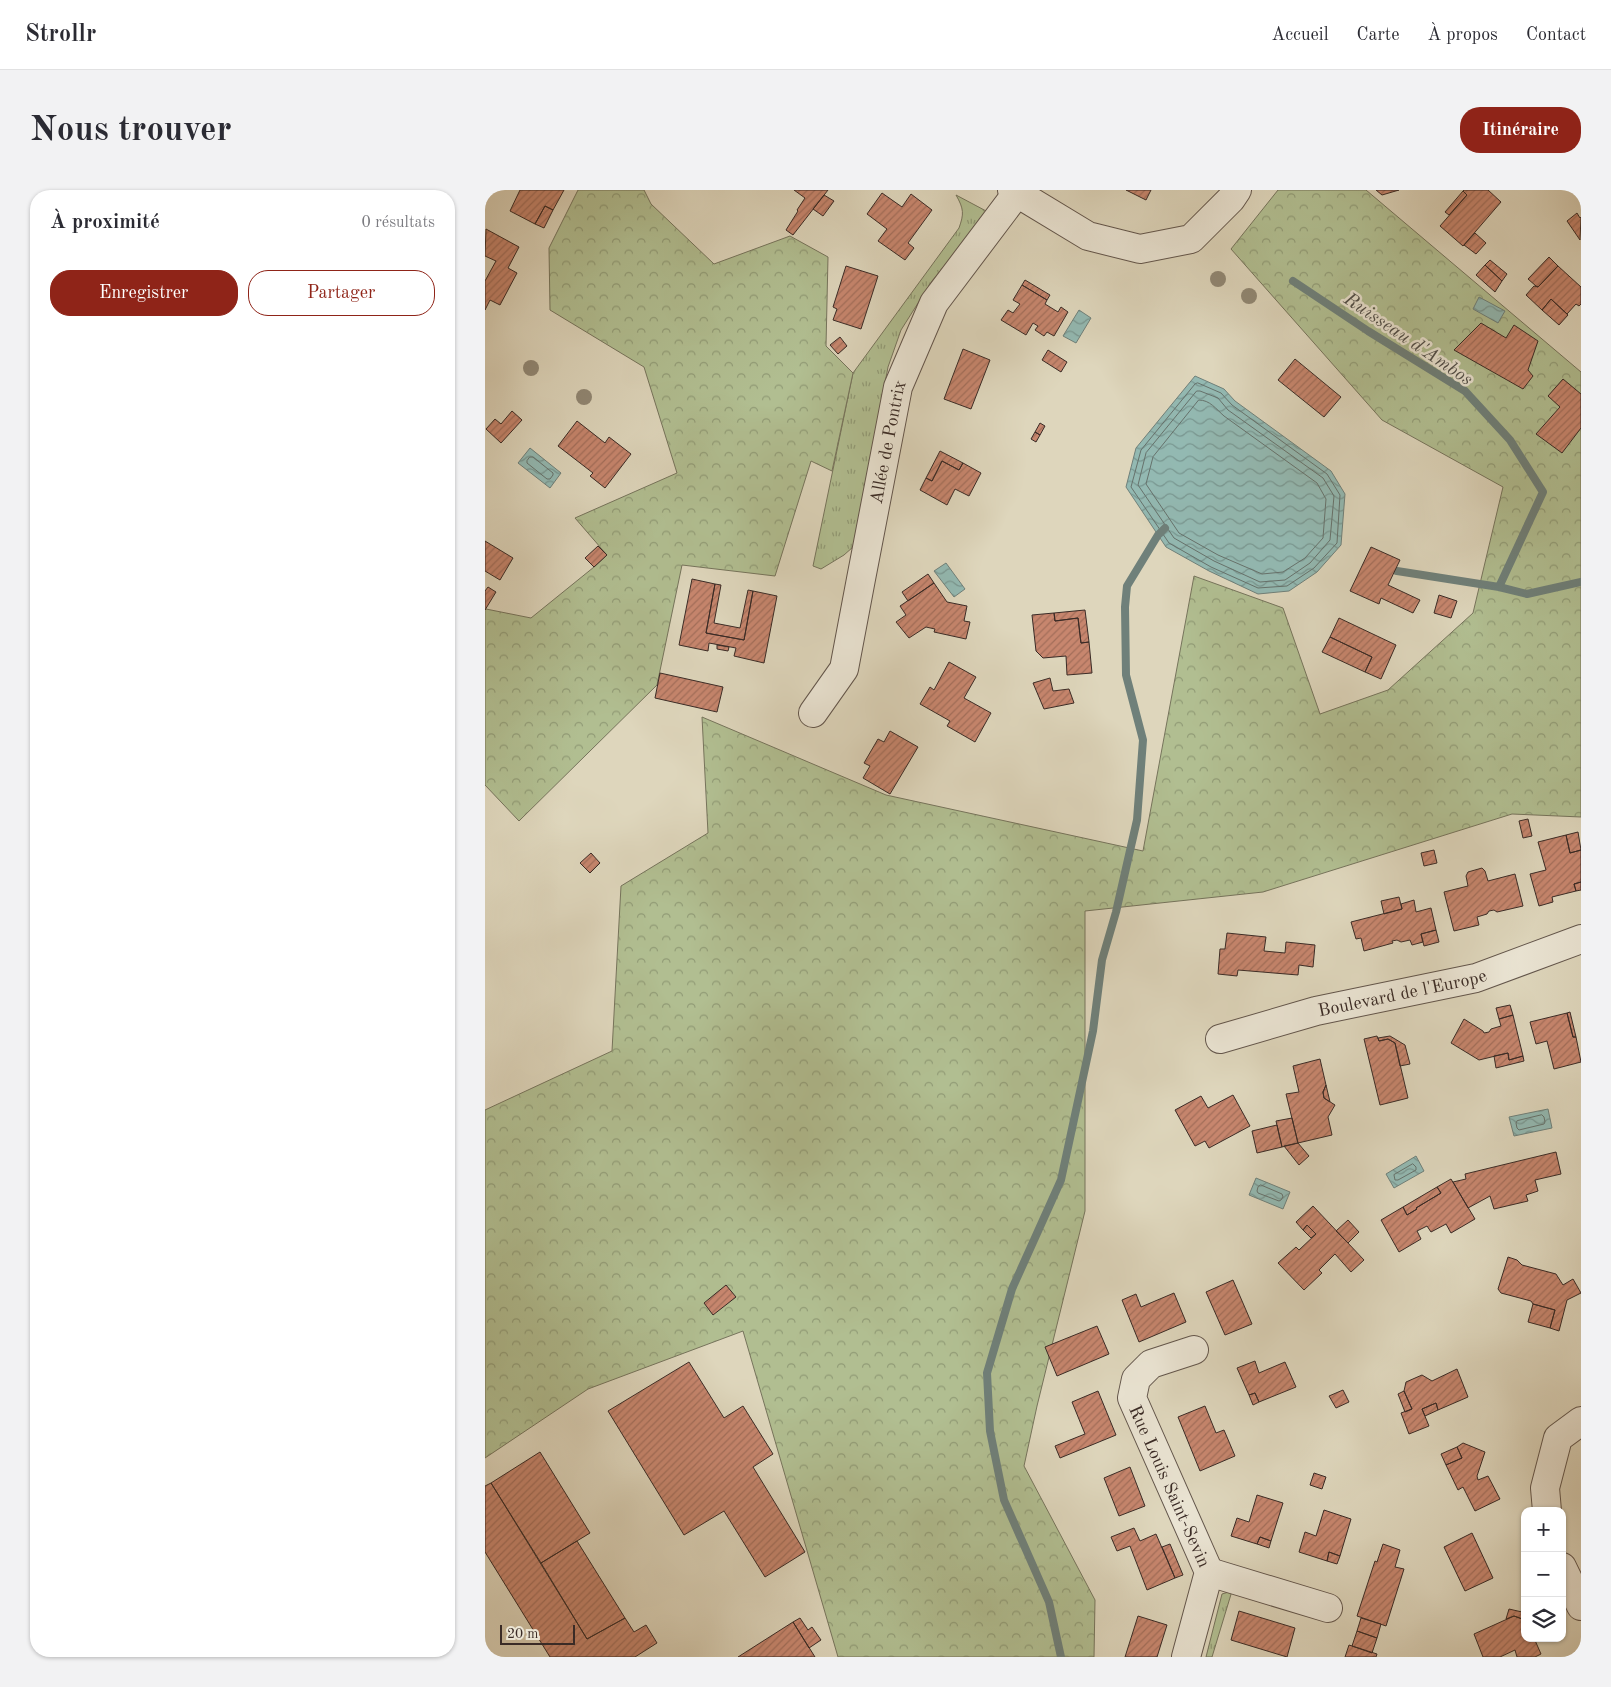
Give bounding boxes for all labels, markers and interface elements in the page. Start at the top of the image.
text: Strollr [25,23,96,47]
text: Accueil [1271,26,1329,44]
text: Carte [1357,26,1399,44]
text: À propos [1427,26,1498,44]
text: Contact [1526,26,1586,44]
button: Itinéraire [1460,107,1581,153]
text: Nous trouver [30,113,232,148]
text: À proximité [50,212,160,233]
text: 0 résultats [361,215,435,231]
button: Enregistrer [50,270,238,316]
button: Partager [248,270,435,316]
water label: Ruisseau d'Ambos [1339,290,1475,390]
street label: Allée de Pontrix [868,377,910,506]
street label: Boulevard de l'Europe [1316,967,1489,1020]
street label: Rue Louis Saint-Sevin [1125,1403,1213,1570]
map controls [1521,1507,1566,1642]
button: + [1521,1507,1566,1552]
button: − [1521,1552,1566,1597]
button: layers [1521,1597,1566,1642]
scale bar [500,1622,575,1645]
text: 20 m [507,1627,538,1641]

